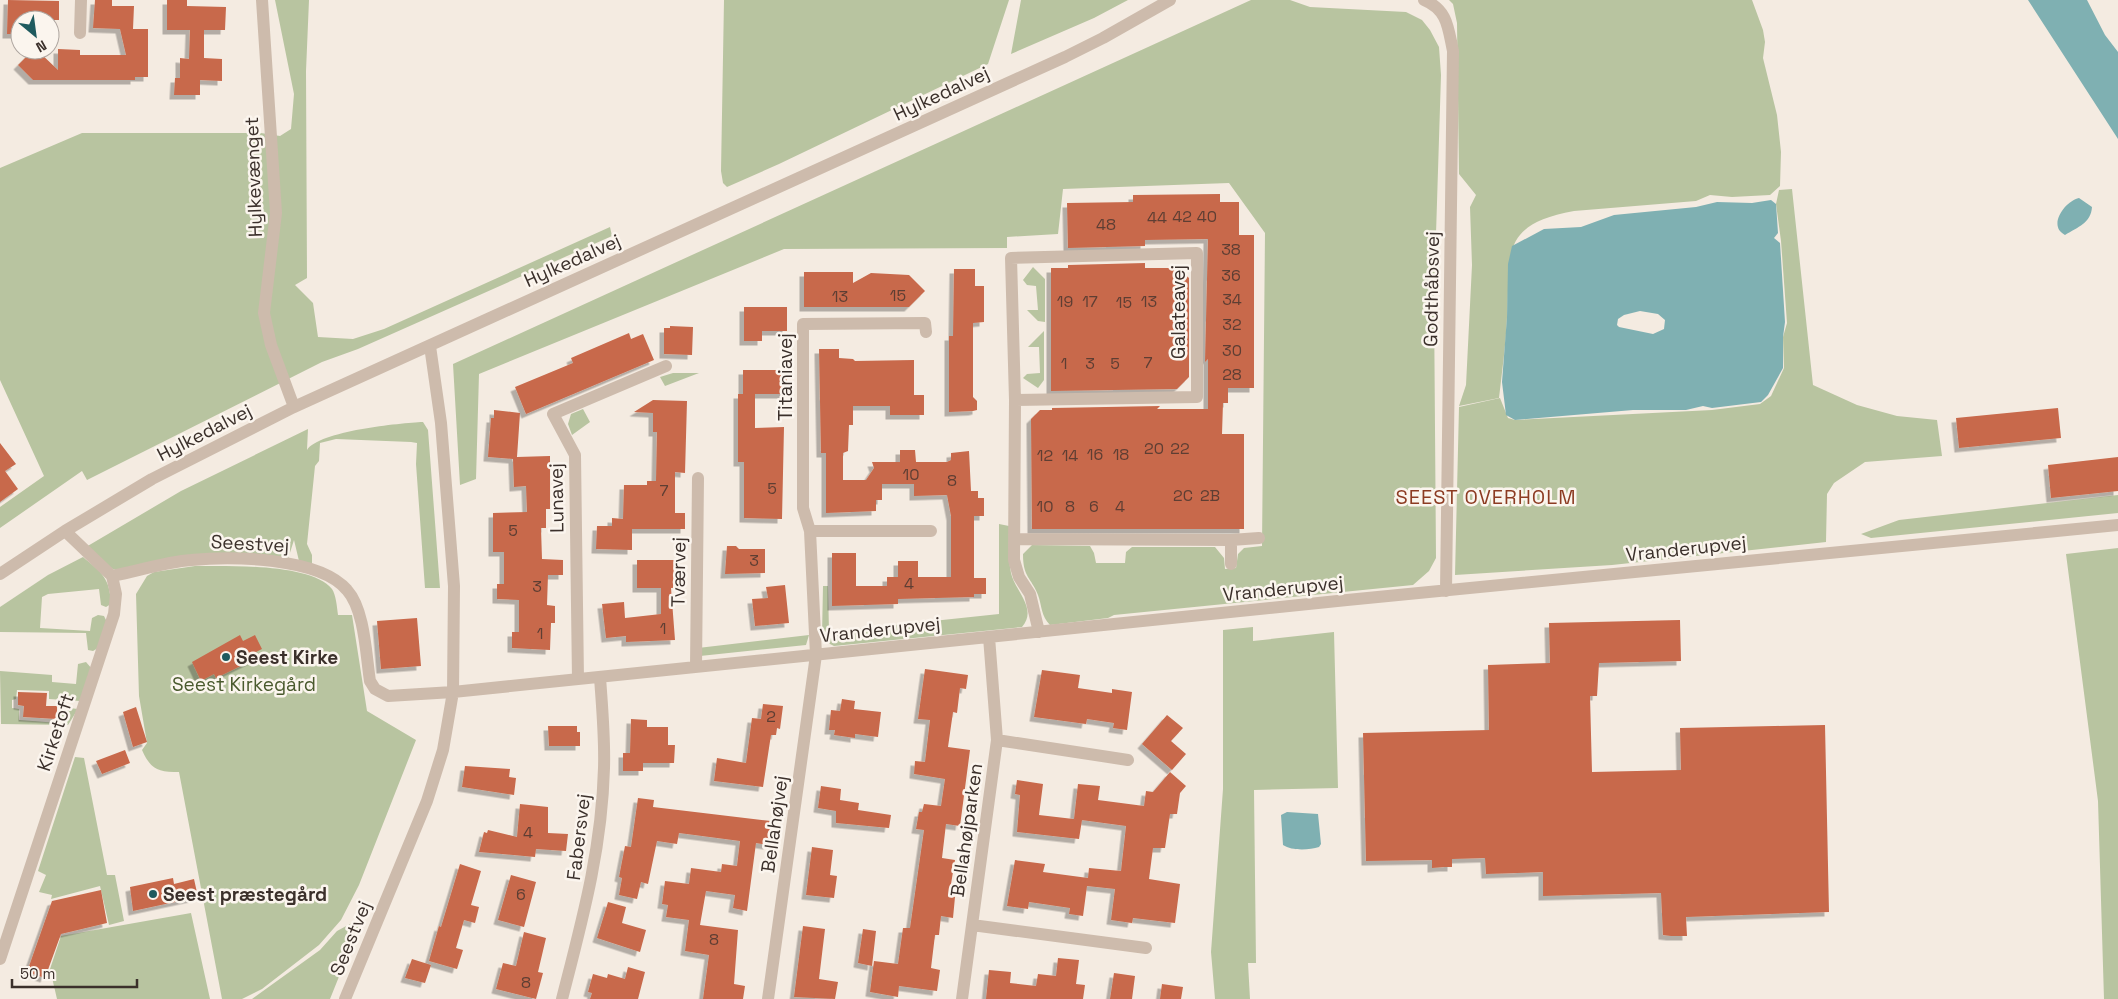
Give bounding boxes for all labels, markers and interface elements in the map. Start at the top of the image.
north arrow [10,10,60,60]
text: N [33,36,50,57]
street label: Hylkedalvej [889,60,993,127]
street label: Hylkevænget [239,116,268,238]
house number: 42 [1172,206,1192,227]
house number: 40 [1197,206,1217,227]
house number: 44 [1147,207,1167,228]
house number: 48 [1096,214,1116,235]
street label: Hylkedalvej [520,228,624,293]
street label: Godthåbsvej [1418,231,1445,347]
house number: 38 [1221,239,1241,260]
street label: Galateavej [1166,265,1191,359]
house number: 36 [1221,265,1241,286]
house number: 15 [890,285,906,306]
house number: 13 [832,286,848,307]
house number: 34 [1222,289,1242,310]
house number: 19 [1057,291,1073,312]
house number: 17 [1082,291,1098,312]
house number: 13 [1141,291,1157,312]
house number: 15 [1116,292,1132,313]
house number: 32 [1222,314,1242,335]
street label: Titaniavej [773,333,798,421]
house number: 30 [1222,340,1242,361]
house number: 7 [1143,352,1153,373]
house number: 1 [1061,353,1067,374]
house number: 3 [1085,353,1095,374]
house number: 5 [1110,353,1120,374]
house number: 28 [1222,364,1242,385]
street label: Hylkedalvej [153,398,256,467]
house number: 20 [1144,438,1164,459]
house number: 22 [1170,438,1190,459]
house number: 16 [1087,444,1103,465]
house number: 18 [1113,444,1129,465]
house number: 12 [1037,445,1053,466]
house number: 14 [1062,445,1078,466]
street label: Lunavej [543,463,570,533]
house number: 10 [903,464,919,485]
house number: 8 [947,470,957,491]
house number: 5 [767,478,777,499]
house number: 7 [659,480,669,501]
district label: SEEST OVERHOLM [1396,484,1576,510]
house number: 2C [1173,485,1193,506]
house number: 2B [1200,485,1220,506]
house number: 10 [1037,496,1053,517]
house number: 8 [1065,496,1075,517]
house number: 6 [1089,496,1099,517]
house number: 4 [1115,496,1125,517]
house number: 5 [508,520,518,541]
street label: Seestvej [210,529,290,558]
street label: Vranderupvej [1625,530,1748,567]
street label: Tværvej [665,537,692,607]
house number: 3 [749,550,759,571]
street label: Vranderupvej [1222,570,1345,607]
house number: 4 [904,573,914,594]
house number: 3 [532,576,542,597]
street label: Vranderupvej [819,611,942,648]
house number: 1 [660,618,666,639]
house number: 1 [537,623,543,644]
place label: Seest Kirke [236,645,338,670]
marker: Seest Kirke [220,651,232,663]
park label: Seest Kirkegård [172,672,316,697]
street label: Kirketoft [31,690,80,774]
house number: 2 [766,706,776,727]
street label: Bellahøjparken [945,761,988,899]
street label: Bellahøjvej [755,774,794,874]
street label: Fabersvej [561,792,596,882]
house number: 4 [523,822,533,843]
place label: Seest præstegård [163,882,327,907]
house number: 6 [516,884,526,905]
marker: Seest præstegård [147,888,159,900]
street label: Seestvej [324,897,377,979]
house number: 8 [709,929,719,950]
scale bar [12,956,138,988]
text: 50 m [20,964,55,983]
house number: 8 [521,972,531,993]

